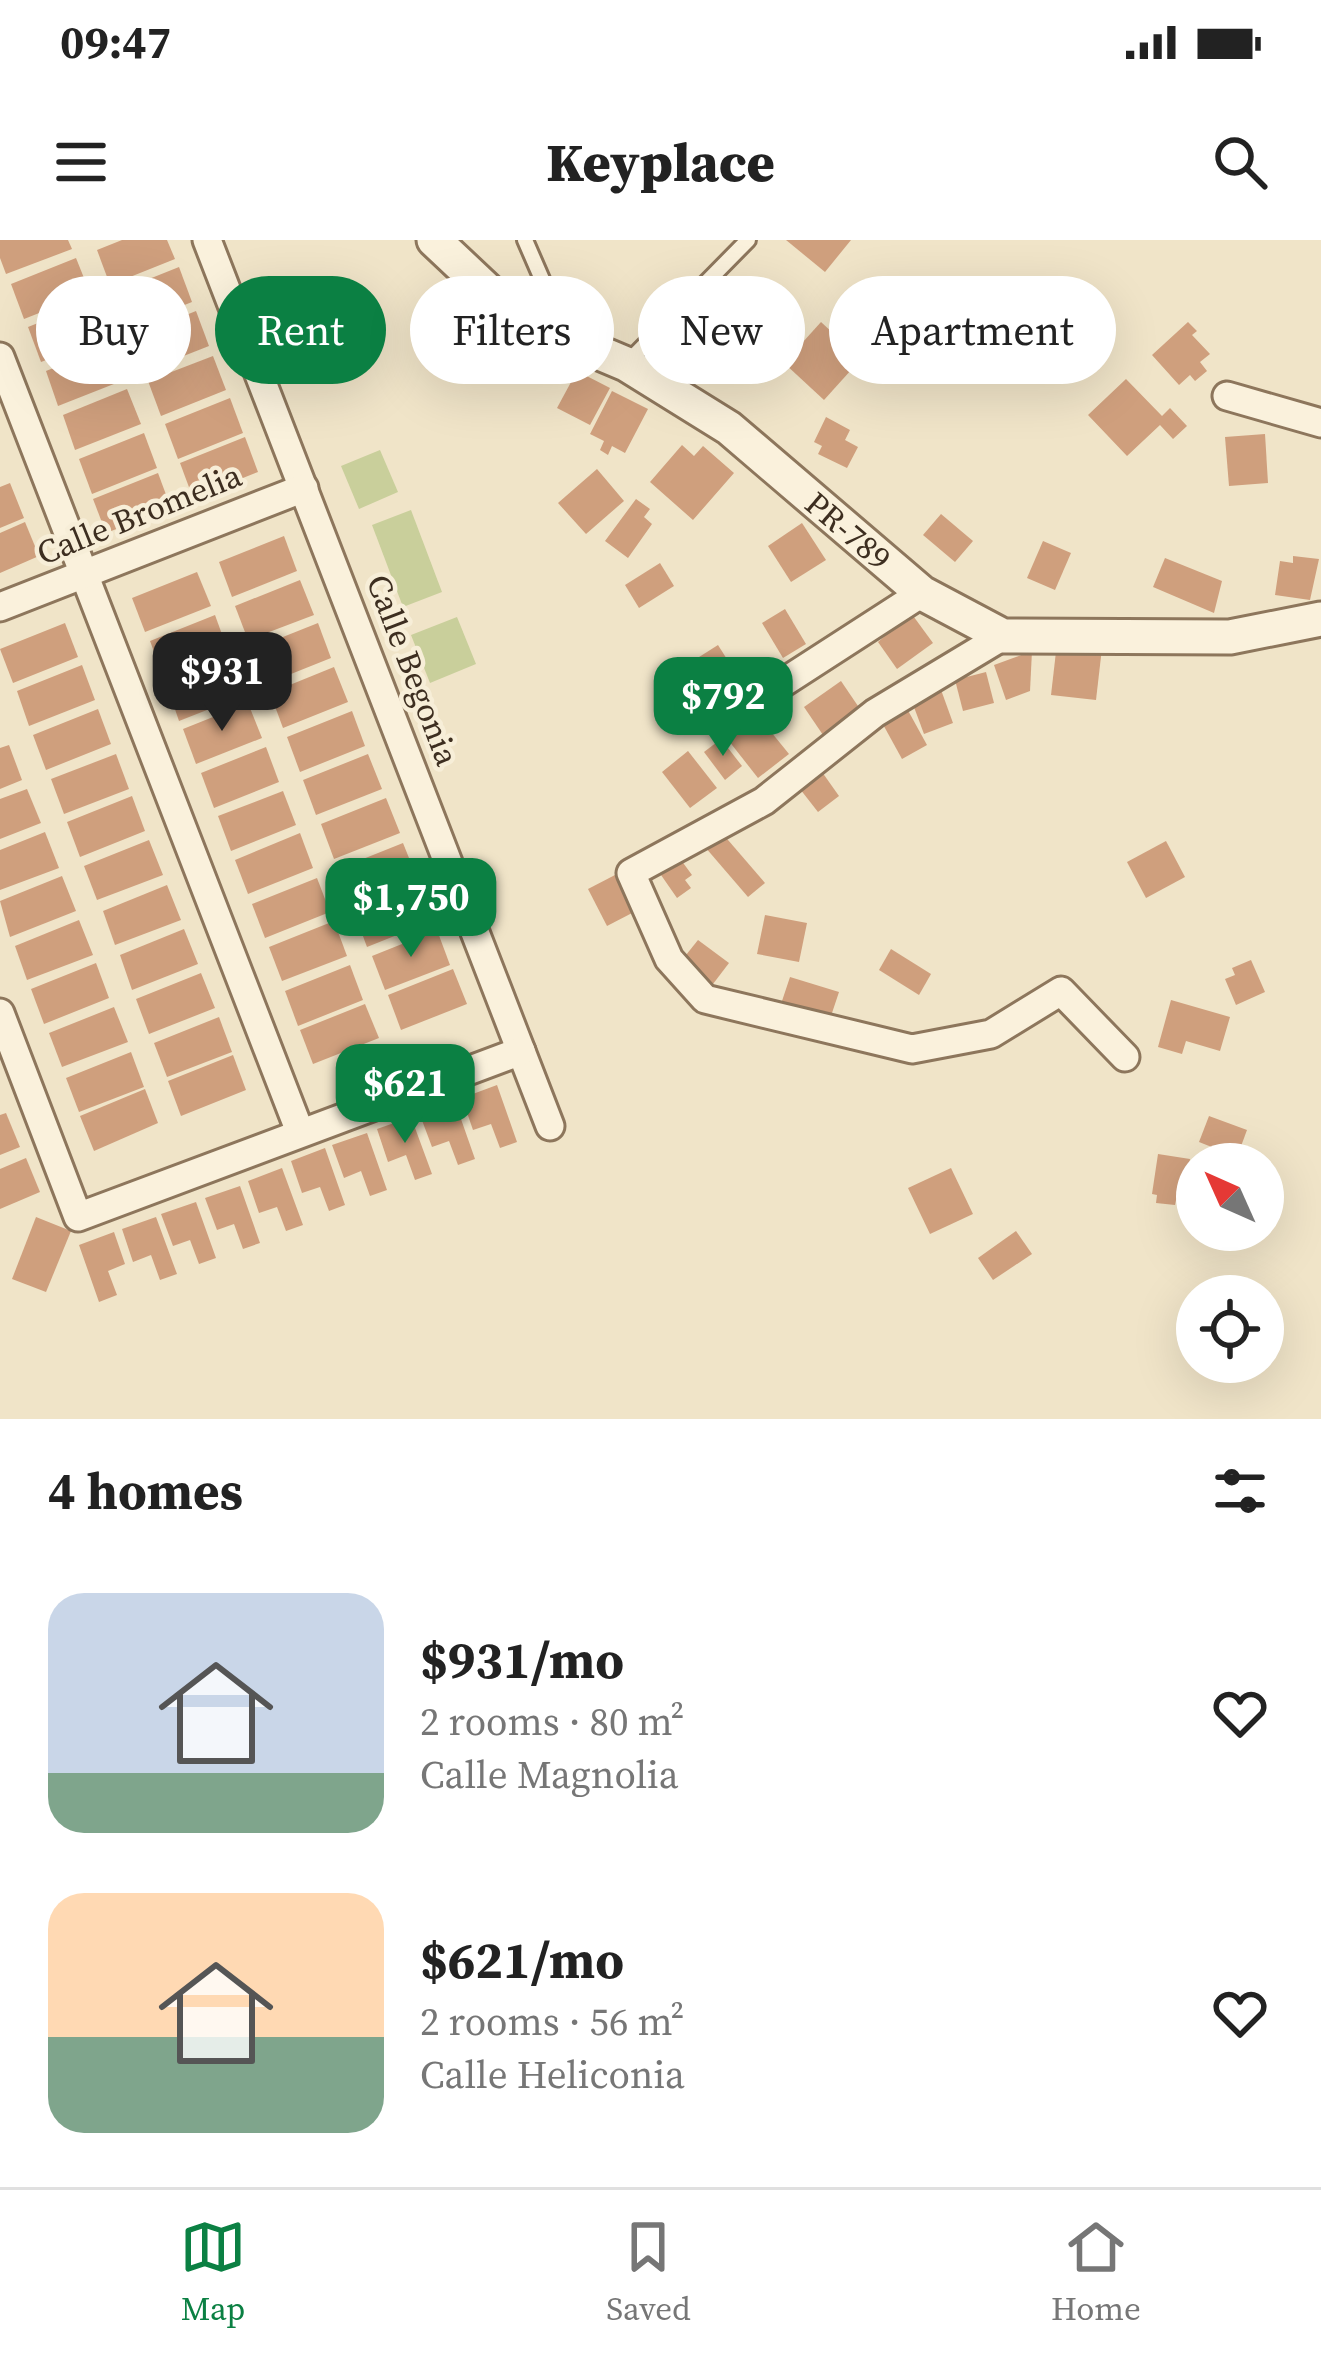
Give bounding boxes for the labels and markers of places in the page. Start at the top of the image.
pin: $931 [151,632,293,734]
pin: $792 [652,657,794,759]
pin: $1,750 [313,858,509,960]
pin: $621 [334,1044,476,1146]

